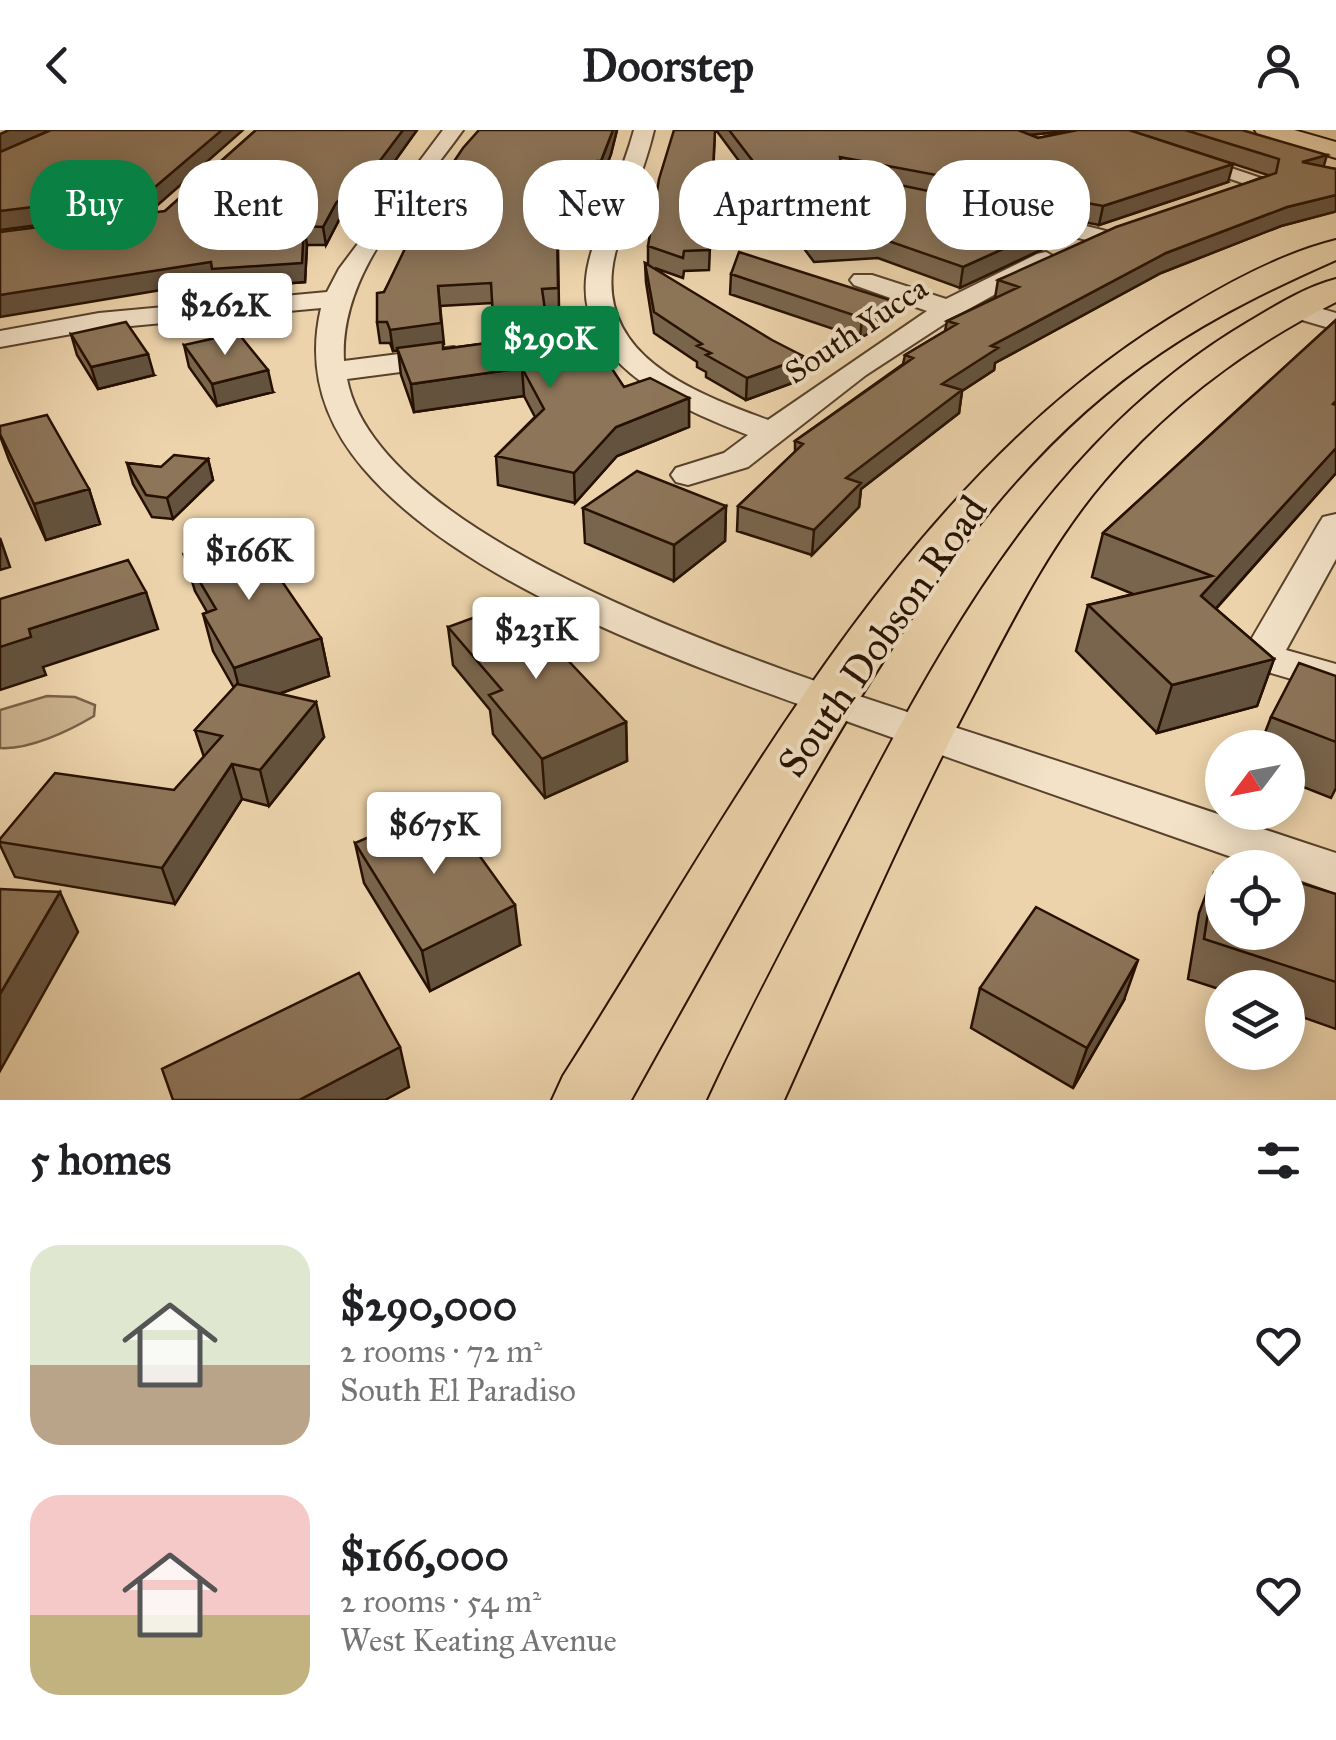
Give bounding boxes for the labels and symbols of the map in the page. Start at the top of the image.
street label: South Yucca [778,268,935,392]
pin: $262K [155,273,295,358]
pin: $290K [480,306,620,391]
street label: South Dobson Road [767,486,998,786]
pin: $166K [179,518,319,603]
pin: $231K [466,597,606,682]
north arrow [1205,730,1305,830]
pin: $675K [364,792,504,877]

